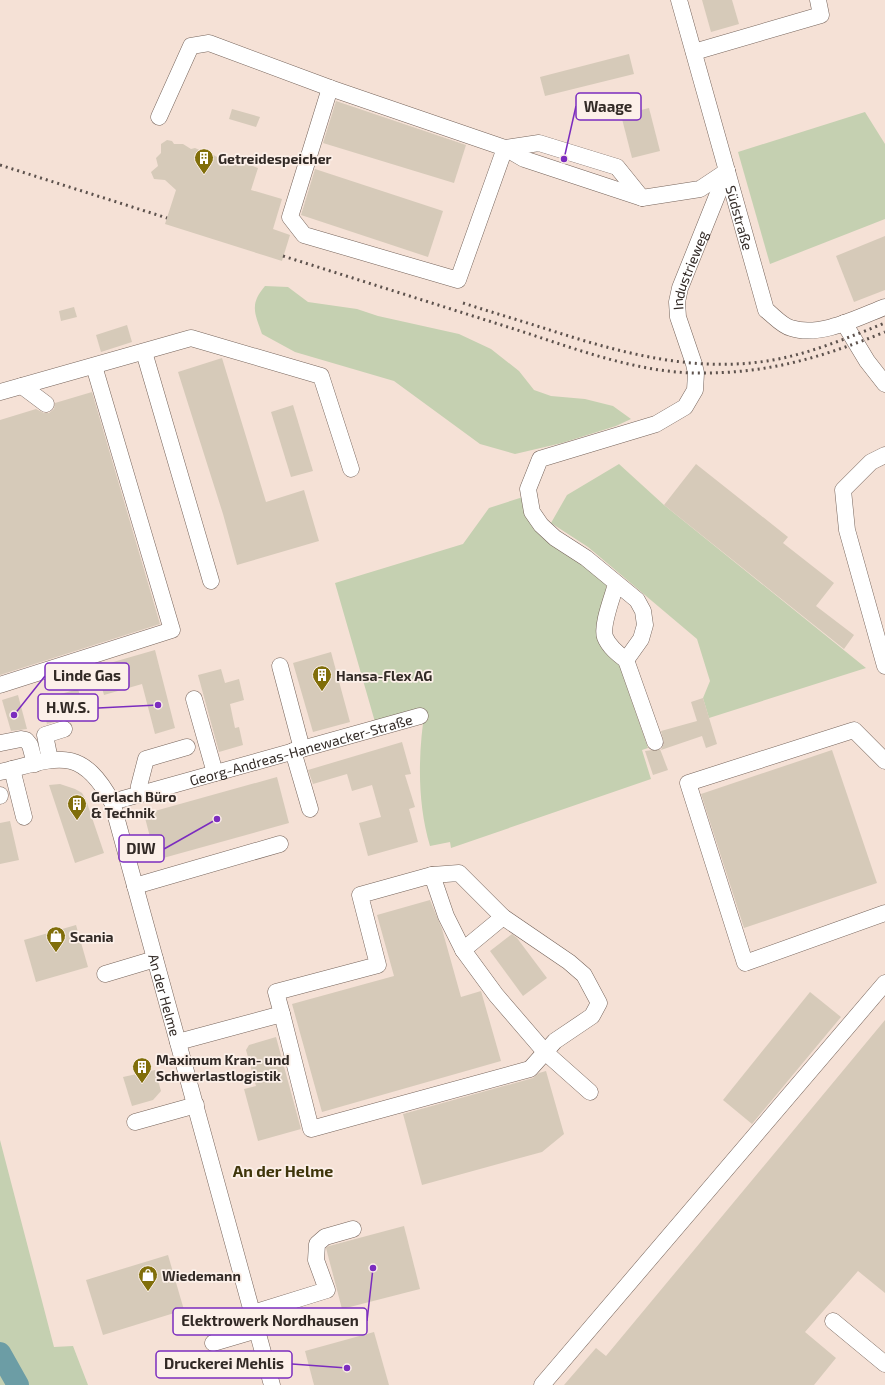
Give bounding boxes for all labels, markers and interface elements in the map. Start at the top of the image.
callout: Waage [576,93,641,120]
text: Waage [584,97,632,115]
building icon: Getreidespeicher [193,147,215,175]
place label: Getreidespeicher [218,150,332,167]
street label: Südstraße [723,183,757,252]
street label: Industrieweg [668,228,711,311]
callout: Linde Gas [45,663,129,690]
building icon: Hansa-Flex AG [311,664,333,692]
text: Linde Gas [53,666,121,684]
place label: Hansa-Flex AG [336,667,432,684]
callout: H.W.S. [38,694,98,721]
text: H.W.S. [46,698,90,716]
street label: Georg-Andreas-Hanewacker-Straße [187,710,414,788]
place label: Gerlach Büro & Technik [91,788,176,821]
building icon: Gerlach Büro & Technik [66,793,88,821]
callout: DIW [119,835,164,862]
text: DIW [126,839,156,857]
shop icon: Scania [45,925,67,953]
place label: Scania [70,928,114,945]
street label: An der Helme [145,952,184,1038]
place label: Maximum Kran- und Schwerlastlogistik [156,1051,290,1084]
building icon: Maximum Kran- und Schwerlastlogistik [131,1056,153,1084]
district label: An der Helme [233,1161,333,1180]
shop icon: Wiedemann [137,1264,159,1292]
place label: Wiedemann [162,1267,241,1284]
callout: Elektrowerk Nordhausen [173,1308,367,1335]
text: Elektrowerk Nordhausen [181,1311,359,1329]
callout: Druckerei Mehlis [156,1351,292,1378]
text: Druckerei Mehlis [164,1354,284,1372]

